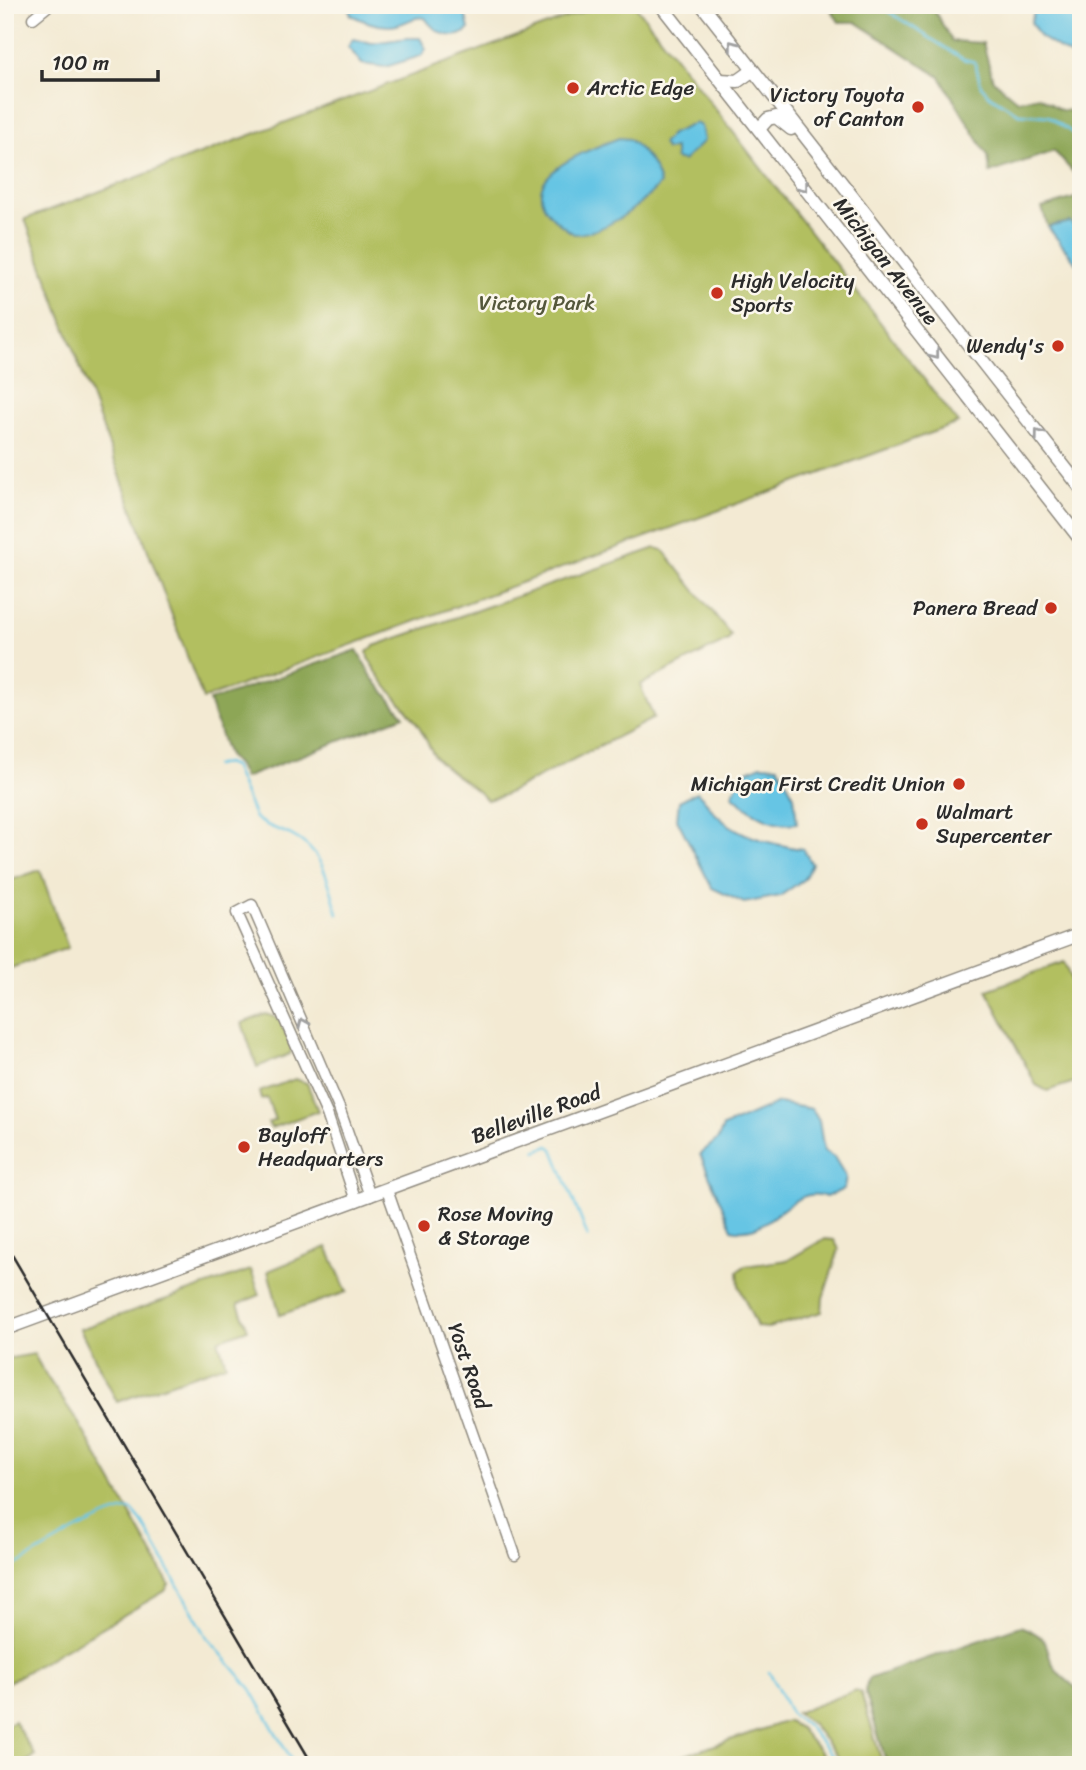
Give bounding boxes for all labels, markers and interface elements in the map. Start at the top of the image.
scale bar [42,38,158,82]
one-way arrow [728,41,741,53]
text: 100 m [52,44,109,82]
place label: Arctic Edge [586,69,694,107]
place label: Victory Toyota of Canton [770,76,904,138]
marker: Arctic Edge [565,80,581,96]
marker: Victory Toyota of Canton [910,99,926,115]
one-way arrow [795,179,808,191]
street label: Michigan Avenue [823,188,949,334]
place label: High Velocity Sports [731,262,855,324]
park label: Victory Park [479,284,595,322]
marker: High Velocity Sports [709,285,725,301]
place label: Wendy's [966,327,1044,365]
marker: Wendy's [1050,338,1066,354]
one-way arrow [927,347,940,359]
one-way arrow [1035,429,1048,442]
place label: Panera Bread [913,589,1039,627]
marker: Panera Bread [1043,600,1059,616]
place label: Michigan First Credit Union [691,765,945,803]
marker: Michigan First Credit Union [951,776,967,792]
place label: Walmart Supercenter [936,793,1053,855]
marker: Walmart Supercenter [914,816,930,832]
one-way arrow [297,1017,311,1029]
street label: Belleville Road [466,1072,608,1155]
place label: Bayloff Headquarters [258,1116,383,1178]
marker: Bayloff Headquarters [236,1139,252,1155]
place label: Rose Moving & Storage [438,1195,554,1257]
marker: Rose Moving & Storage [416,1218,432,1234]
street label: Yost Road [436,1318,502,1416]

